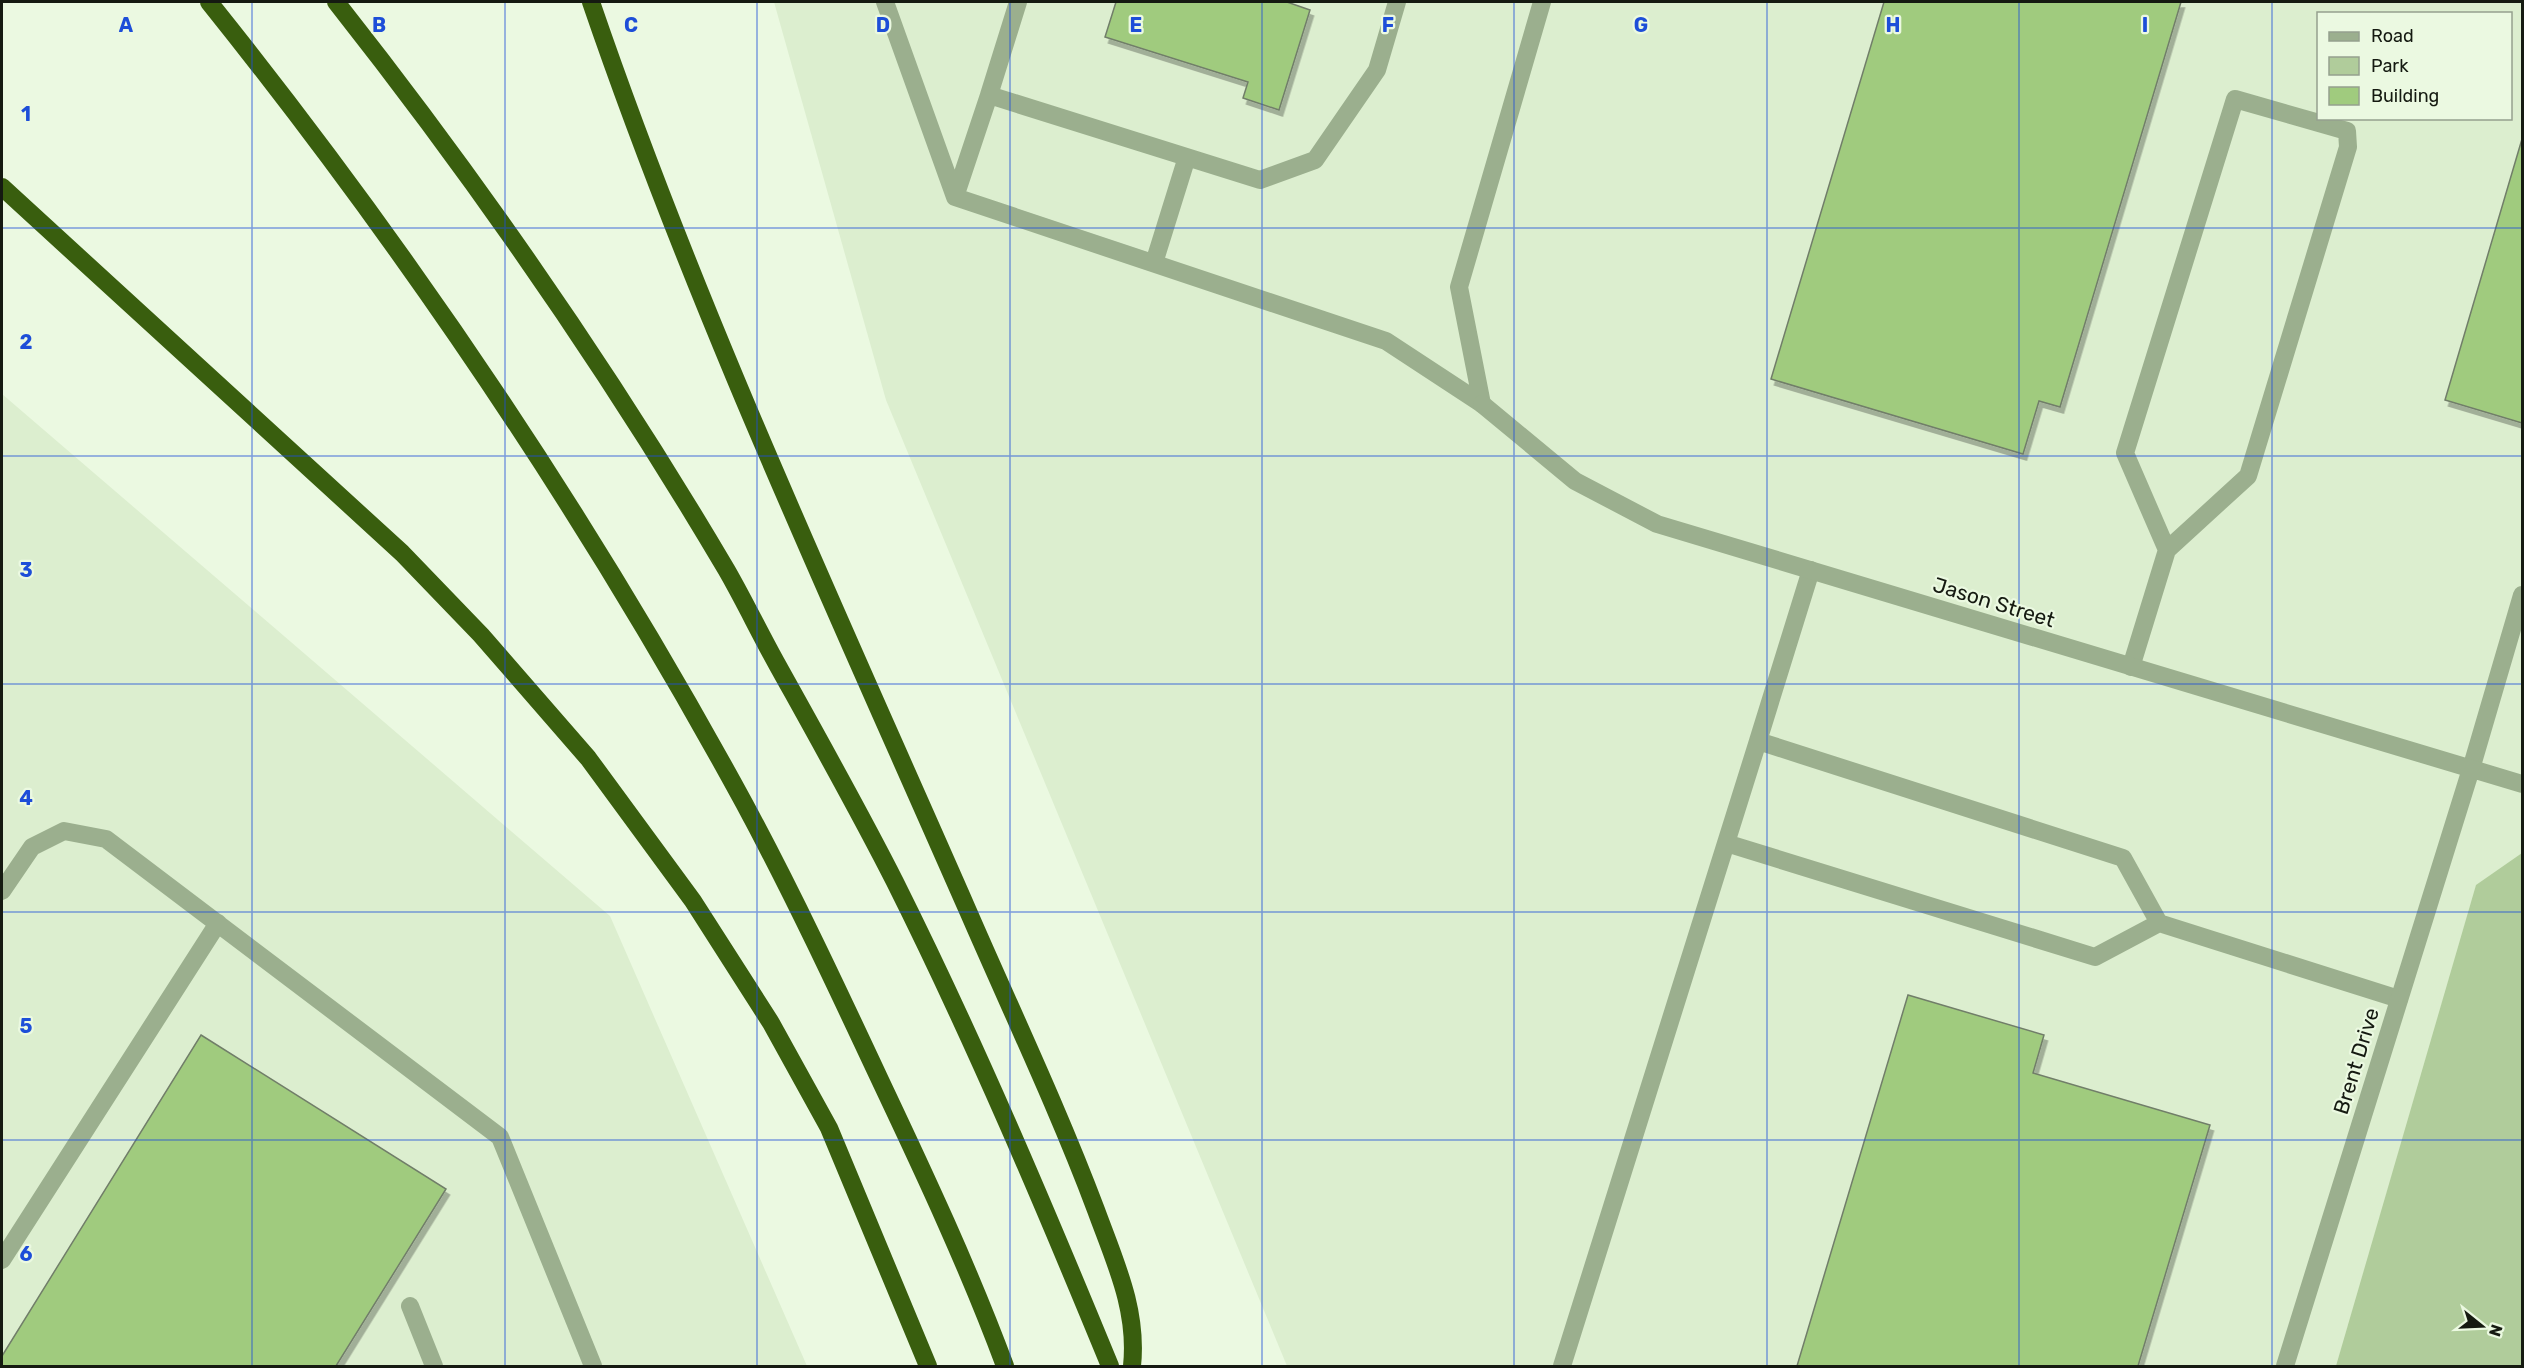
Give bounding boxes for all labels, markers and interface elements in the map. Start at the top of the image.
legend [2317,12,2512,120]
text: A [119,13,134,37]
text: B [372,13,386,37]
text: C [624,13,638,37]
text: D [876,13,890,37]
text: E [1130,13,1142,37]
text: F [1382,13,1394,37]
text: G [1634,13,1648,37]
text: H [1886,13,1900,37]
text: I [2142,13,2148,37]
text: Road [2371,25,2414,47]
text: Park [2371,55,2409,77]
text: Building [2371,85,2439,107]
text: 1 [21,102,31,126]
text: 2 [20,330,33,354]
text: 3 [19,558,33,582]
street label: Jason Street [1930,572,2058,632]
text: 4 [19,786,33,810]
street label: Brent Drive [2328,1005,2384,1117]
text: 5 [20,1014,33,1038]
text: 6 [19,1242,33,1266]
north arrow [2452,1296,2512,1356]
text: N [2485,1322,2507,1339]

